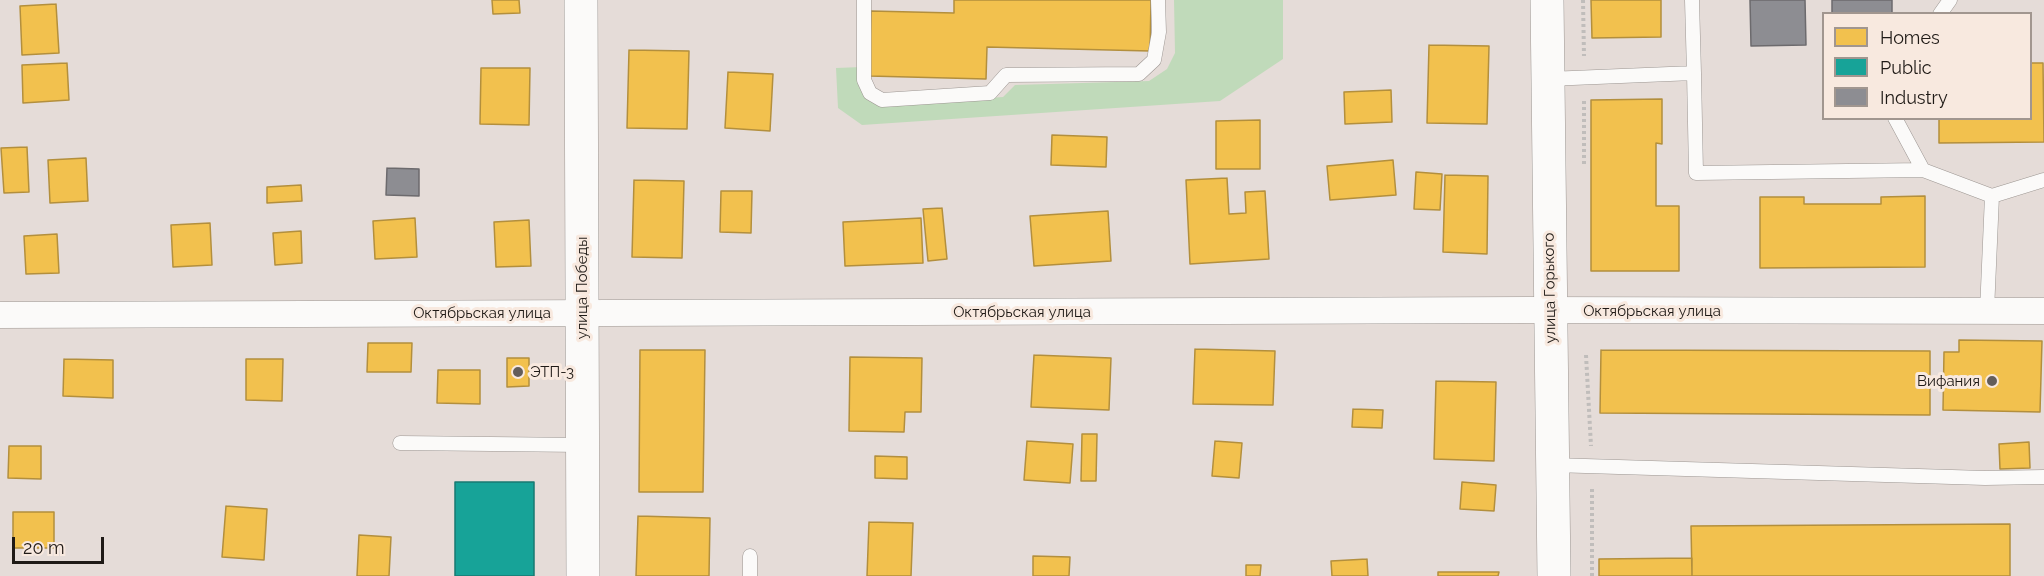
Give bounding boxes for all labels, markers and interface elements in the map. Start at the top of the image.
legend [1822,12,2032,120]
text: Homes [1880,27,1940,48]
text: Public [1880,57,1932,78]
text: Industry [1880,87,1948,108]
street label: улица Горького [1540,232,1560,344]
street label: улица Победы [573,237,591,339]
street label: Октябрьская улица [1583,302,1721,320]
street label: Октябрьская улица [953,303,1091,321]
street label: Октябрьская улица [413,304,551,322]
place label: ЭТП-3 [530,363,574,381]
marker: ЭТП-3 [511,365,525,379]
place label: Вифания [1917,372,1980,390]
marker: Вифания [1985,374,1999,388]
scale bar [15,525,106,563]
text: 20 m [23,537,65,558]

